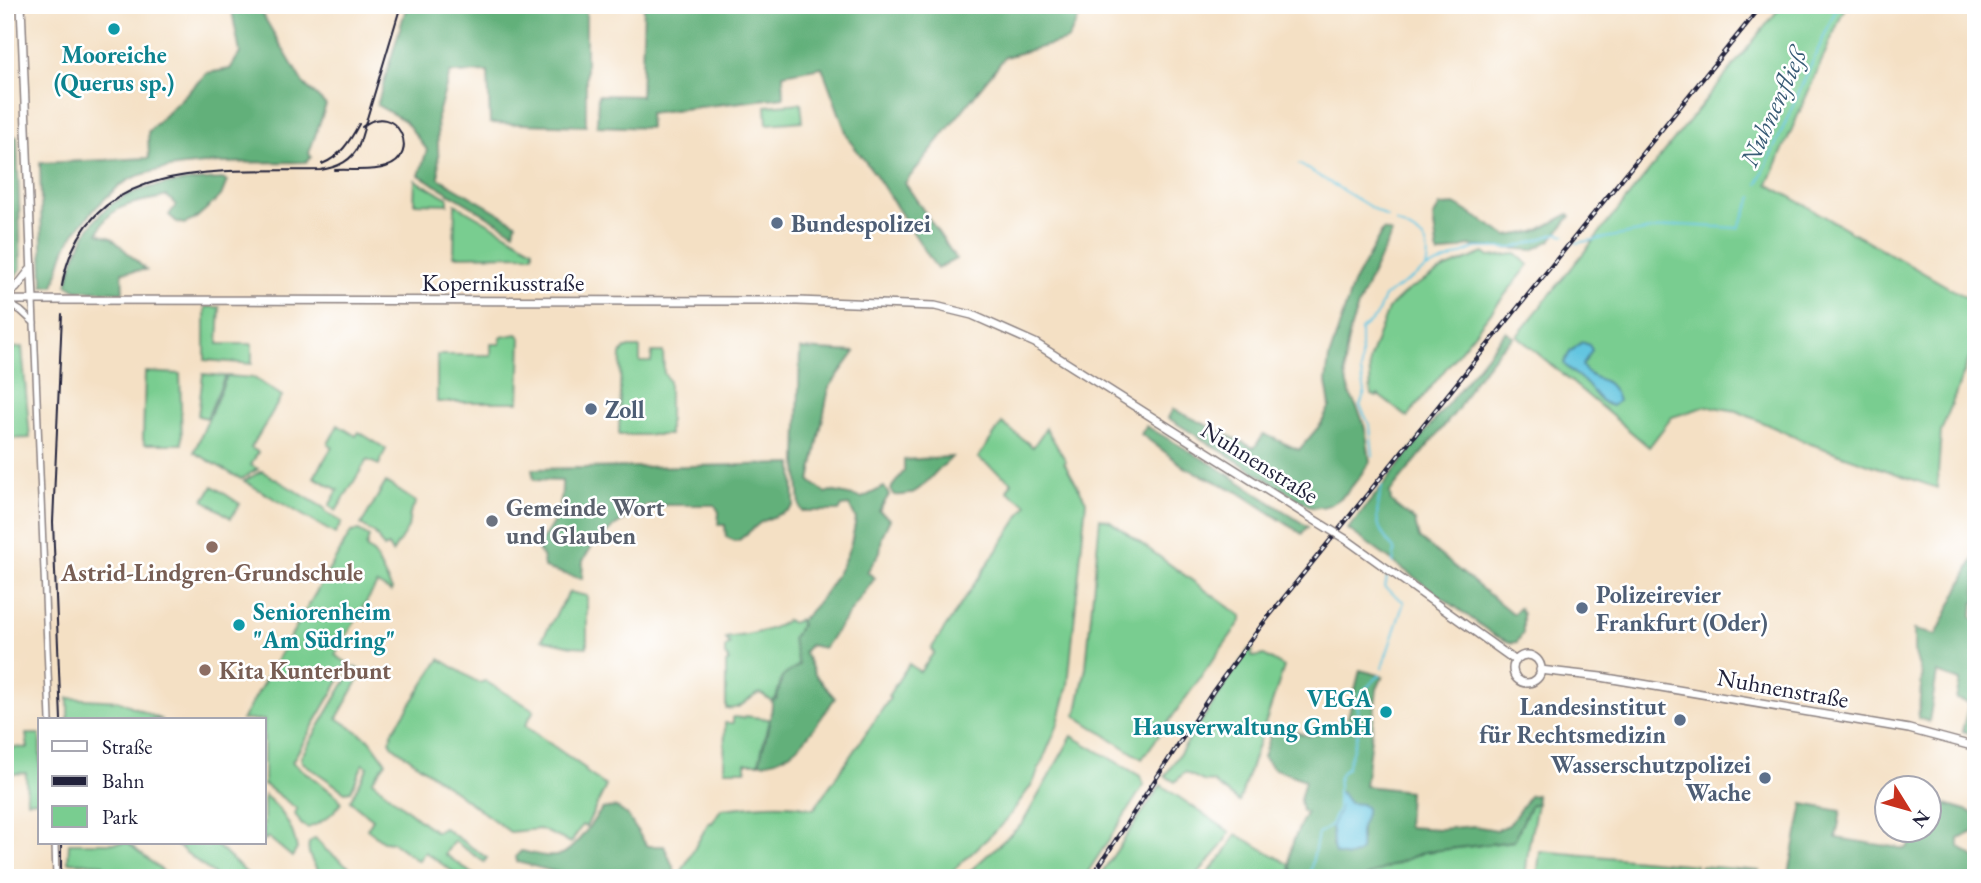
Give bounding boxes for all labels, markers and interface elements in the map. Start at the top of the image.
marker: Mooreiche (Querus sp.) [106,21,122,37]
place label: Mooreiche (Querus sp.) [54,39,174,98]
water label: Nuhnenfließ [1731,39,1816,173]
place label: Bundespolizei [791,208,931,239]
marker: Bundespolizei [769,215,785,231]
street label: Kopernikusstraße [422,267,584,298]
place label: Zoll [605,394,645,425]
marker: Zoll [583,401,599,417]
street label: Nuhnenstraße [1195,414,1325,510]
place label: Gemeinde Wort und Glauben [506,492,665,551]
marker: Gemeinde Wort und Glauben [484,513,500,529]
marker: Astrid-Lindgren-Grundschule [204,539,220,555]
place label: Astrid-Lindgren-Grundschule [60,557,363,589]
place label: Polizeirevier Frankfurt (Oder) [1596,579,1768,638]
place label: Seniorenheim "Am Südring" [253,596,395,656]
marker: Polizeirevier Frankfurt (Oder) [1574,600,1590,616]
marker: Seniorenheim "Am Südring" [231,617,247,633]
place label: Kita Kunterbunt [219,655,391,686]
street label: Nuhnenstraße [1715,661,1851,715]
marker: Kita Kunterbunt [197,662,213,678]
place label: VEGA Hausverwaltung GmbH [1133,683,1373,743]
place label: Landesinstitut für Rechtsmedizin [1479,691,1666,750]
marker: VEGA Hausverwaltung GmbH [1378,704,1394,720]
marker: Landesinstitut für Rechtsmedizin [1672,712,1688,728]
legend [38,718,266,844]
text: Straße [102,733,153,760]
place label: Wasserschutzpolizei Wache [1551,749,1751,808]
text: Bahn [102,767,145,794]
marker: Wasserschutzpolizei Wache [1757,770,1773,786]
north arrow [1872,774,1942,844]
text: Park [102,803,139,830]
text: N [1906,805,1936,833]

